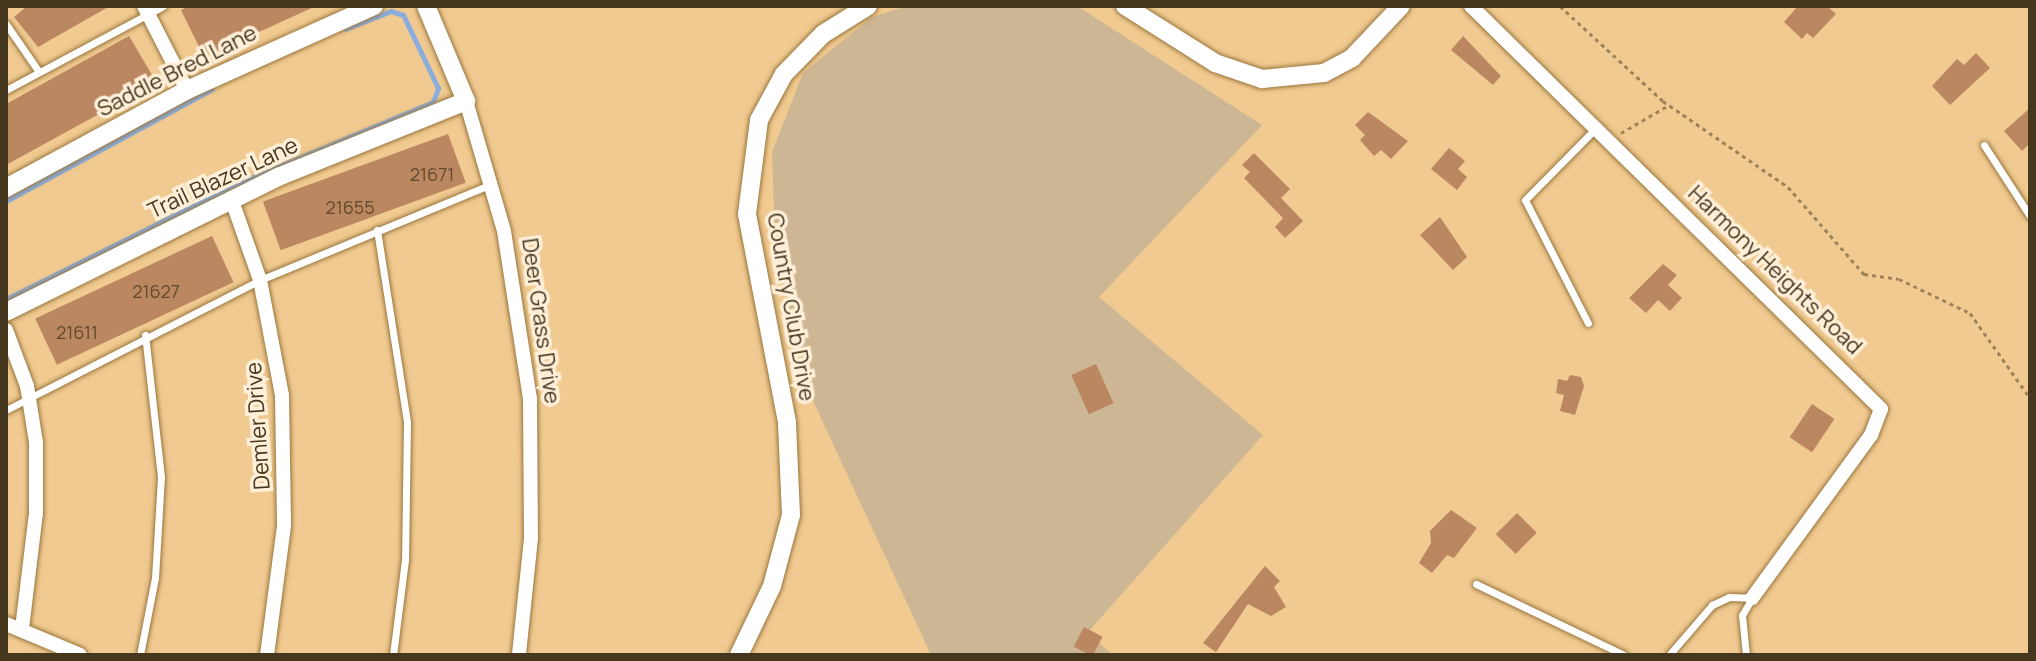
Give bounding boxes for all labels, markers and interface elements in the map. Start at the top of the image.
street label: Saddle Bred Lane [93,20,261,122]
street label: Trail Blazer Lane [144,132,302,224]
house number: 21671 [410,163,454,185]
street label: Harmony Heights Road [1683,180,1867,360]
house number: 21655 [325,196,375,218]
street label: Country Club Drive [761,211,821,403]
street label: Deer Grass Drive [516,236,566,406]
house number: 21627 [132,280,180,302]
house number: 21611 [56,321,98,343]
street label: Demler Drive [240,361,276,491]

